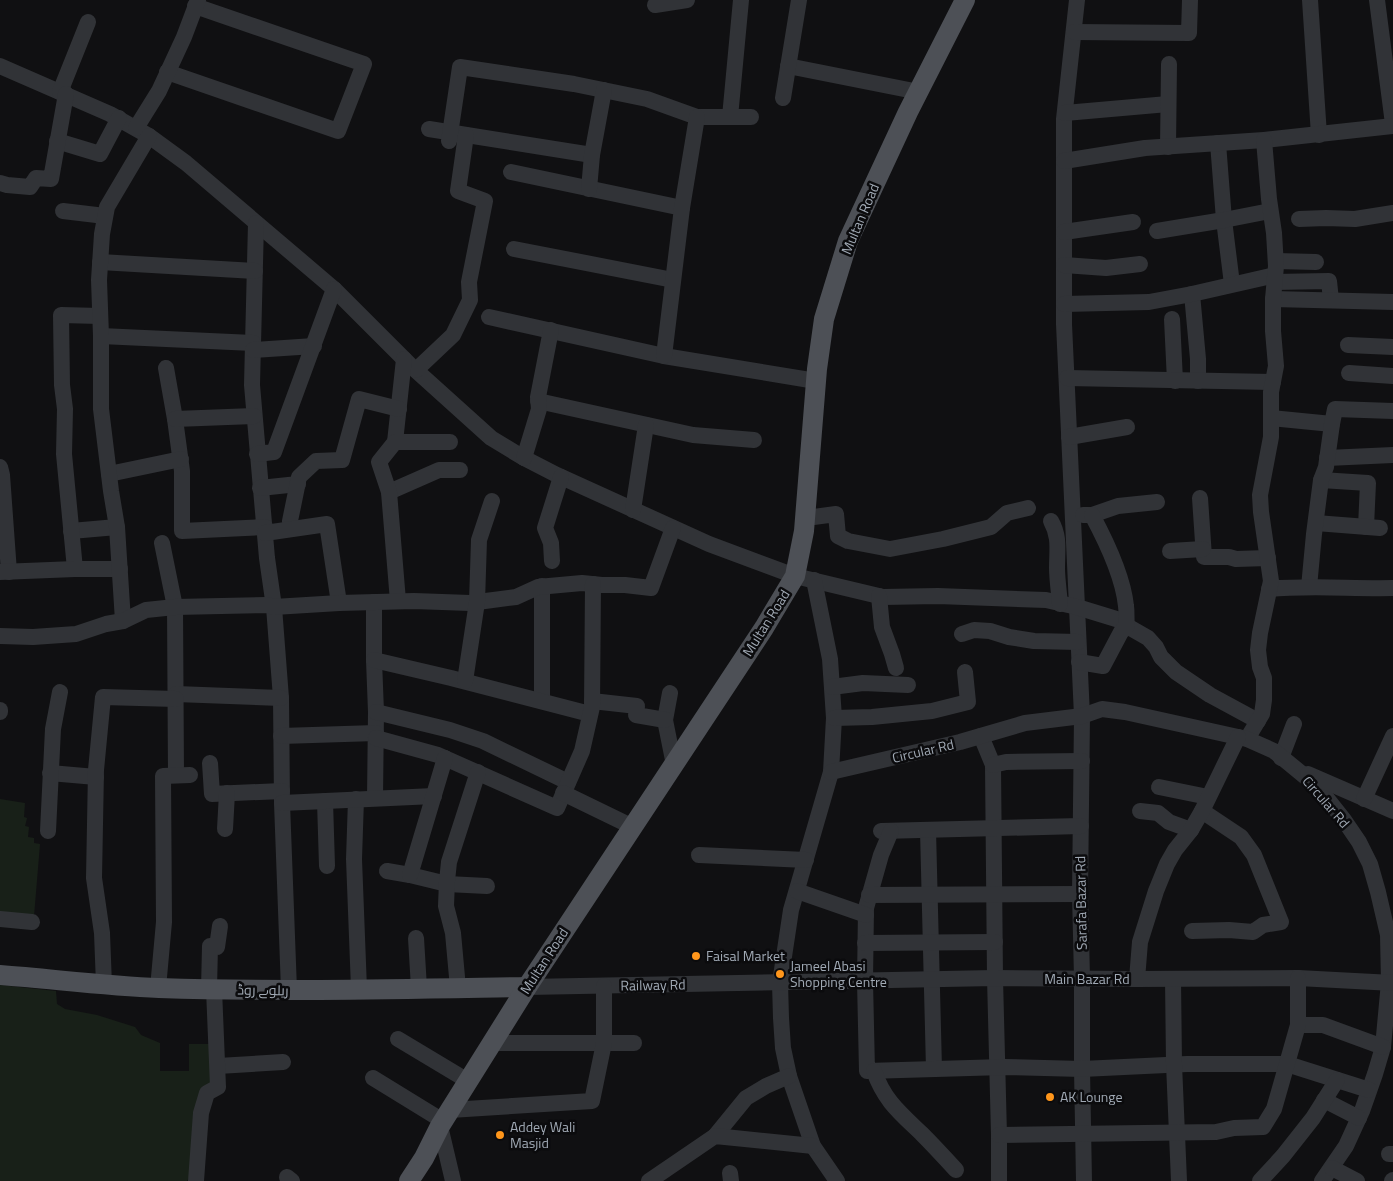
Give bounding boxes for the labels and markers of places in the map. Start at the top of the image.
place label: Faisal Market [706,945,785,966]
marker: Faisal Market [690,950,702,962]
place label: Jameel Abasi Shopping Centre [790,955,887,992]
marker: Jameel Abasi Shopping Centre [774,968,786,980]
place label: AK Lounge [1060,1086,1123,1107]
marker: AK Lounge [1044,1091,1056,1103]
place label: Addey Wali Masjid [510,1116,575,1153]
marker: Addey Wali Masjid [494,1129,506,1141]

